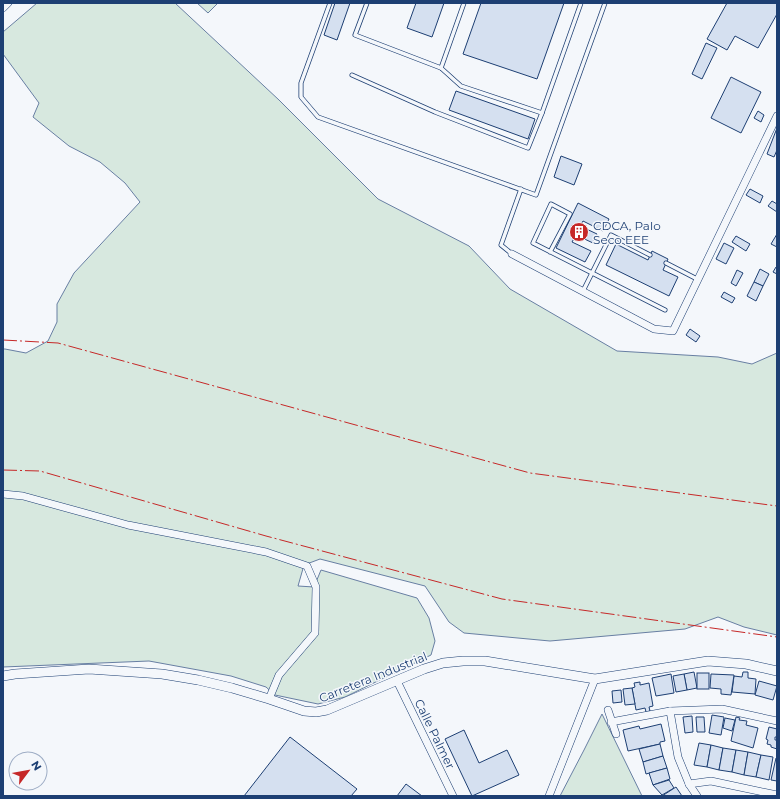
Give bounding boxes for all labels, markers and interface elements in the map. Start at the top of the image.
place label: CDCA, Palo Seco EEE [593,218,661,247]
building icon: CDCA, Palo Seco EEE [568,221,590,243]
street label: Carretera Industrial [317,648,429,706]
street label: Calle Palmer [412,697,458,772]
north arrow [8,751,48,791]
text: N [28,758,45,773]

